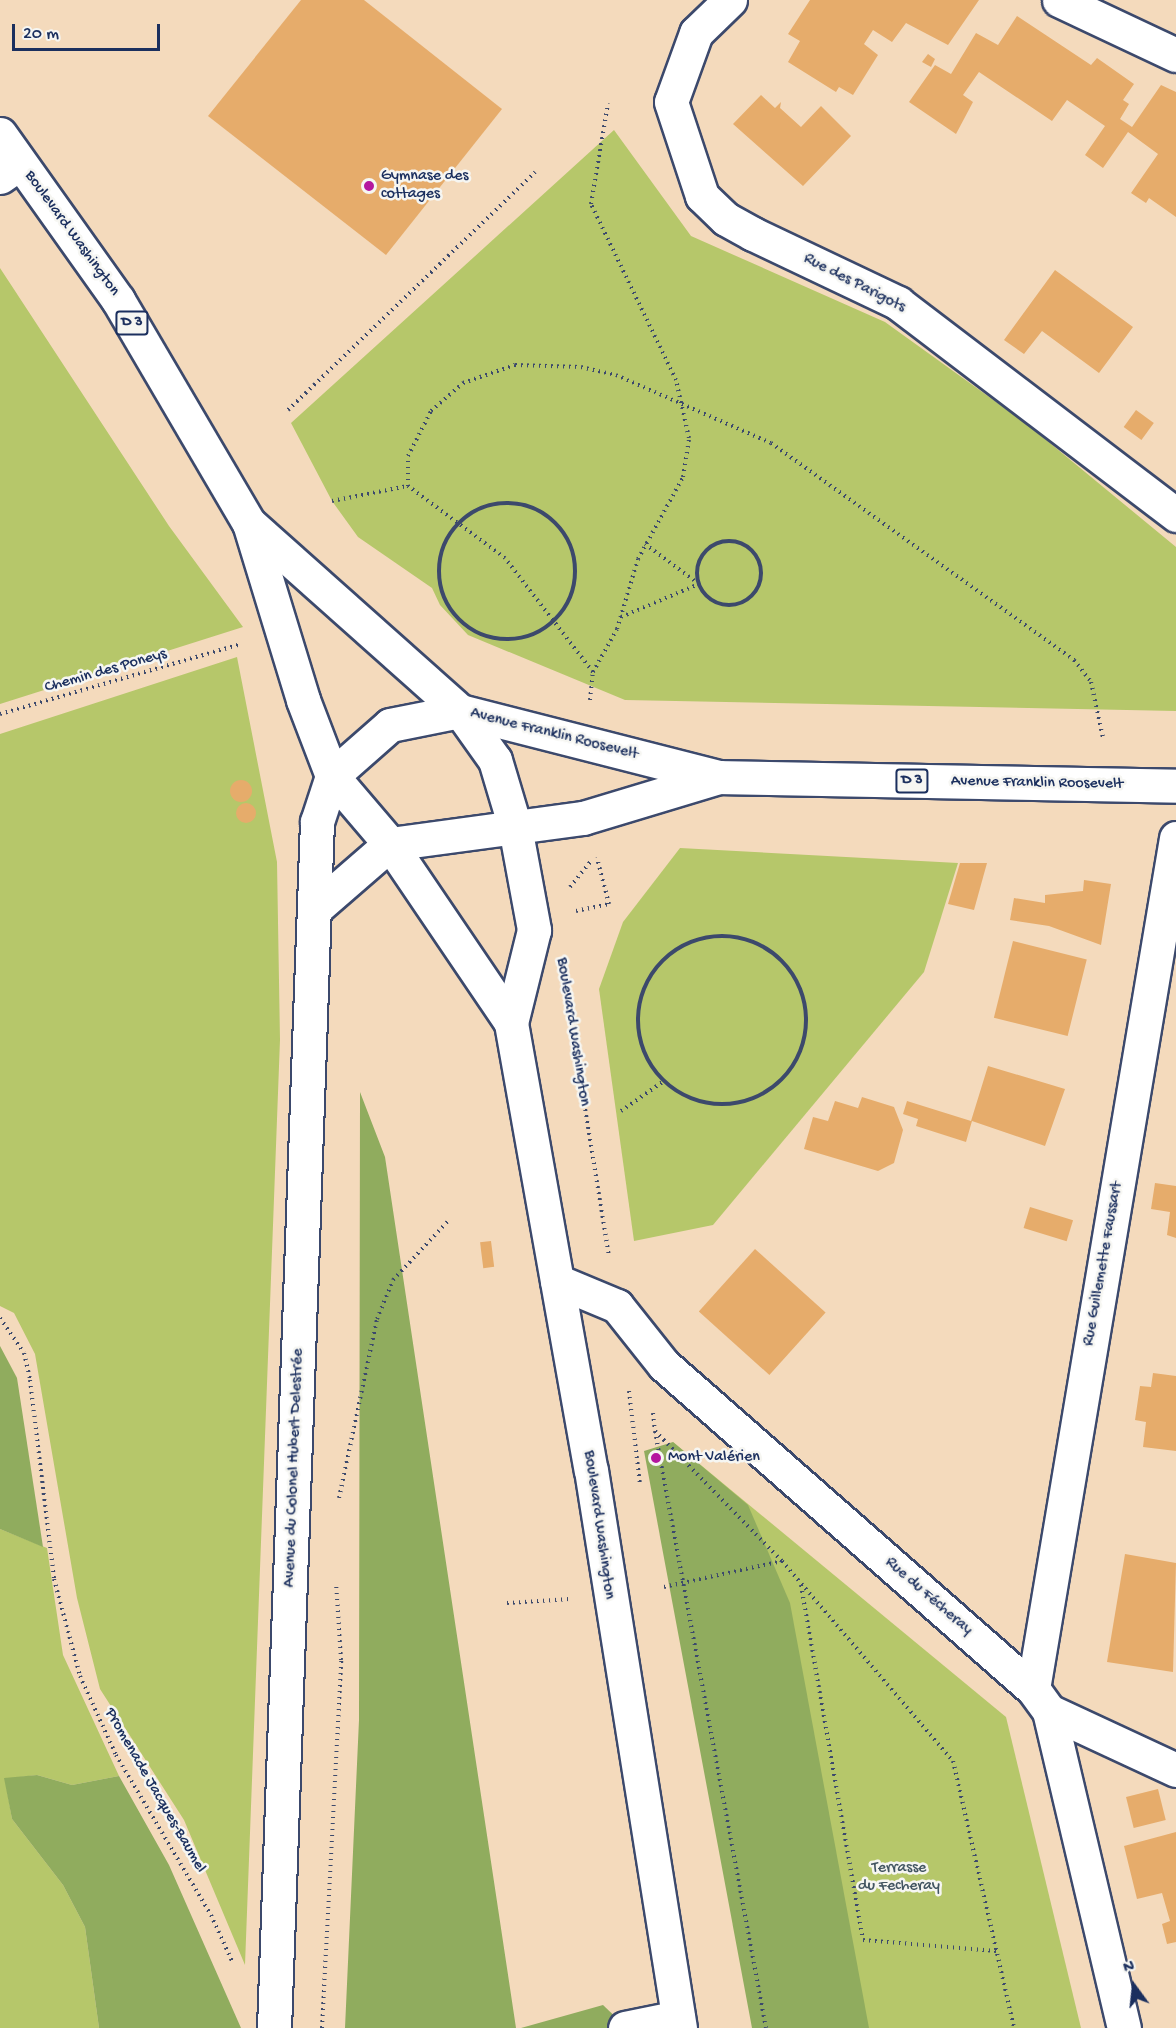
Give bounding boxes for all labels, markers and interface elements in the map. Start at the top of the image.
scale bar [15,12,164,50]
text: 20 m [23,24,59,45]
place label: Gymnase des cottages [381,167,468,205]
street label: Boulevard Washington [19,168,123,300]
marker: Gymnase des cottages [362,179,376,193]
street label: Rue des Parigots [800,250,908,318]
road number: D 3 [114,311,150,335]
street label: Chemin des Poneys [43,645,169,699]
street label: Avenue Franklin Roosevelt [468,705,640,765]
road number: D 3 [894,769,930,793]
street label: Avenue Franklin Roosevelt [951,773,1123,795]
street label: Boulevard Washington [551,956,593,1108]
street label: Rue Guillemette Faussart [1080,1180,1128,1348]
street label: Avenue du Colonel Hubert Delestrée [281,1348,309,1588]
place label: Mont Valérien [668,1448,760,1468]
street label: Boulevard Washington [578,1449,618,1601]
marker: Mont Valérien [649,1451,663,1465]
street label: Rue du Fécheray [880,1554,976,1640]
street label: Promenade Jacques-Baumel [99,1705,209,1877]
park label: Terrasse du Fecheray [858,1859,940,1897]
north arrow [1104,1956,1164,2016]
text: N [1122,1958,1137,1979]

